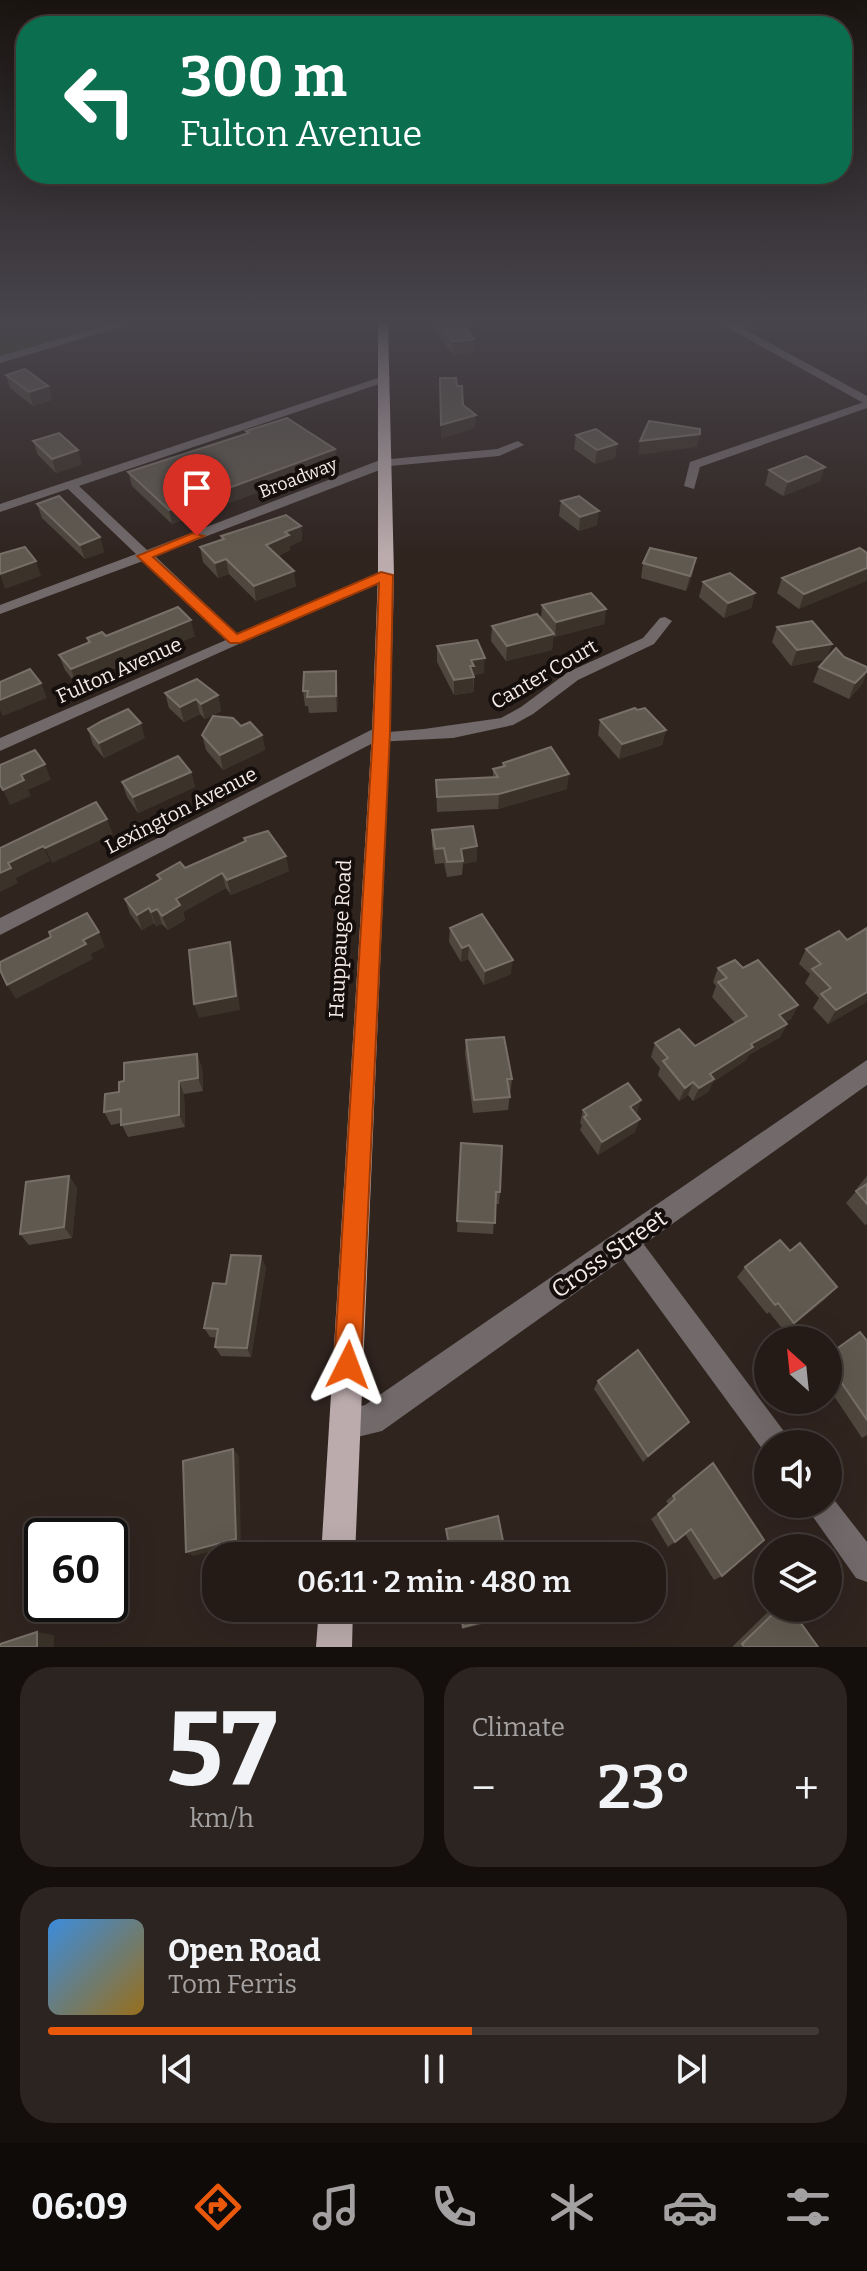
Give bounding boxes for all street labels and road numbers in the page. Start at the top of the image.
street label: Broadway [256,453,341,503]
street label: Fulton Avenue [53,632,185,708]
street label: Canter Court [486,634,602,714]
street label: Lexington Avenue [101,761,261,859]
street label: Hauppauge Road [324,859,356,1019]
street label: Cross Street [546,1204,672,1304]

